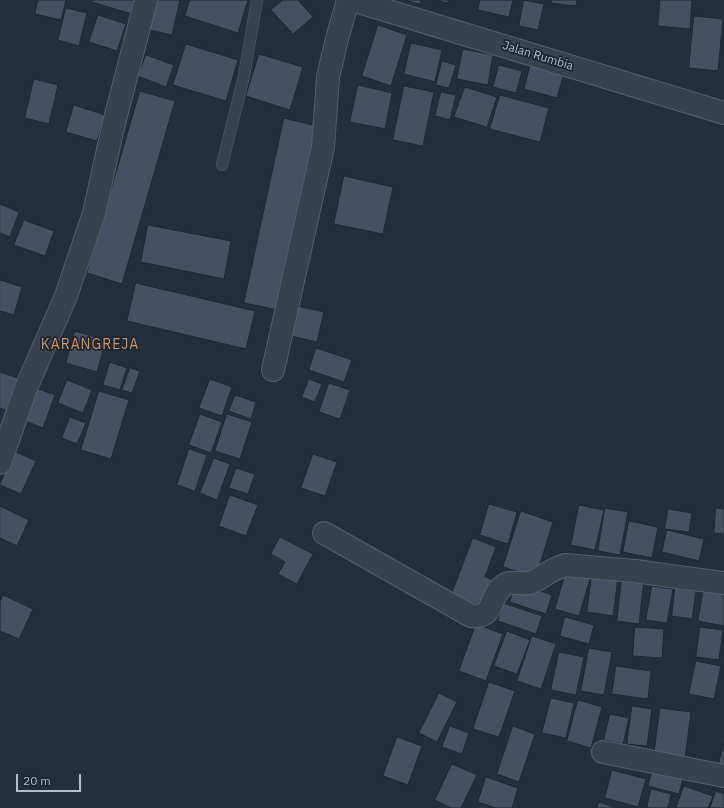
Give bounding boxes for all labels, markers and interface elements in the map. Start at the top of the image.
street label: Jalan Rumbia [501,38,575,74]
district label: KARANGREJA [41,337,139,353]
scale bar [18,766,83,792]
text: 20 m [23,773,51,788]

